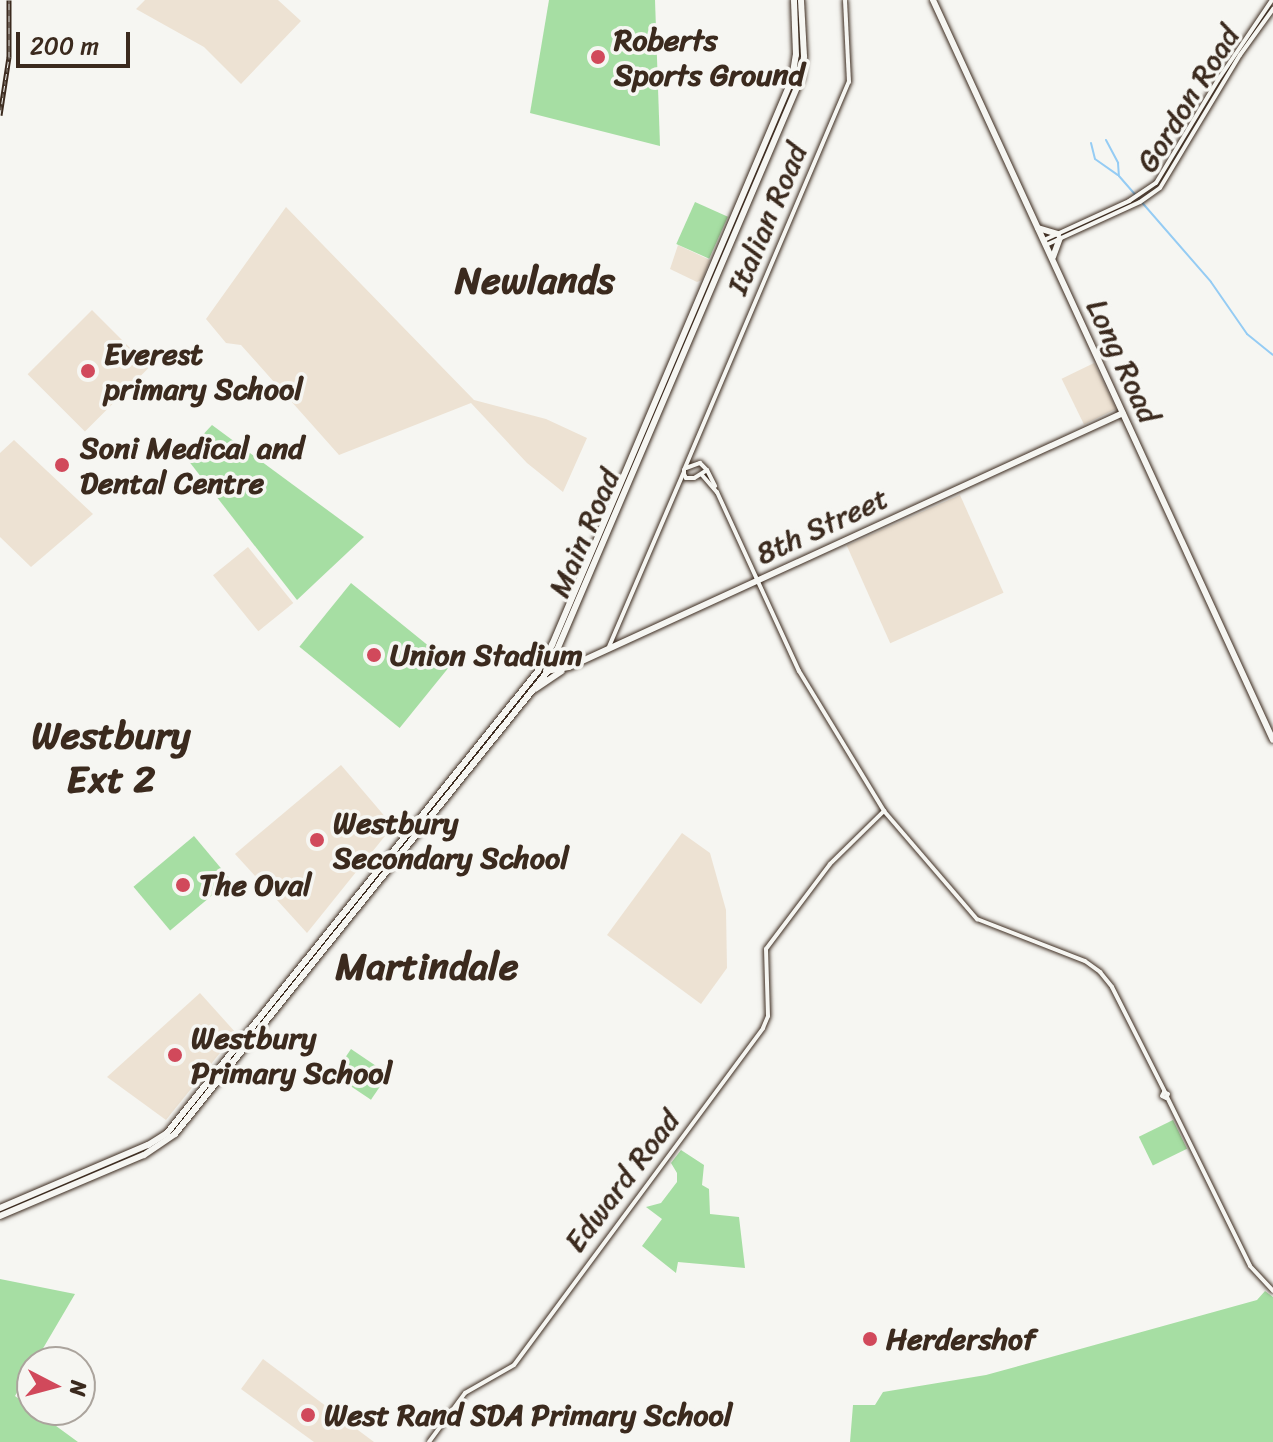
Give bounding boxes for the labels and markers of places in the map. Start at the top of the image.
place label: Roberts Sports Ground [614,22,804,92]
marker: Roberts Sports Ground [589,48,607,66]
place label: Everest primary School [104,336,303,406]
marker: Everest primary School [79,362,97,380]
place label: Soni Medical and Dental Centre [80,430,304,500]
marker: Soni Medical and Dental Centre [51,454,73,476]
place label: Union Stadium [390,637,584,673]
marker: Union Stadium [365,646,383,664]
place label: Westbury Secondary School [333,805,569,876]
marker: Westbury Secondary School [308,831,326,849]
place label: The Oval [199,867,312,903]
marker: The Oval [174,876,192,894]
place label: Westbury Primary School [191,1020,392,1090]
marker: Westbury Primary School [166,1046,184,1064]
place label: Herdershof [886,1321,1036,1357]
marker: Herdershof [861,1330,879,1348]
place label: West Rand SDA Primary School [324,1397,736,1433]
marker: West Rand SDA Primary School [299,1406,317,1424]

